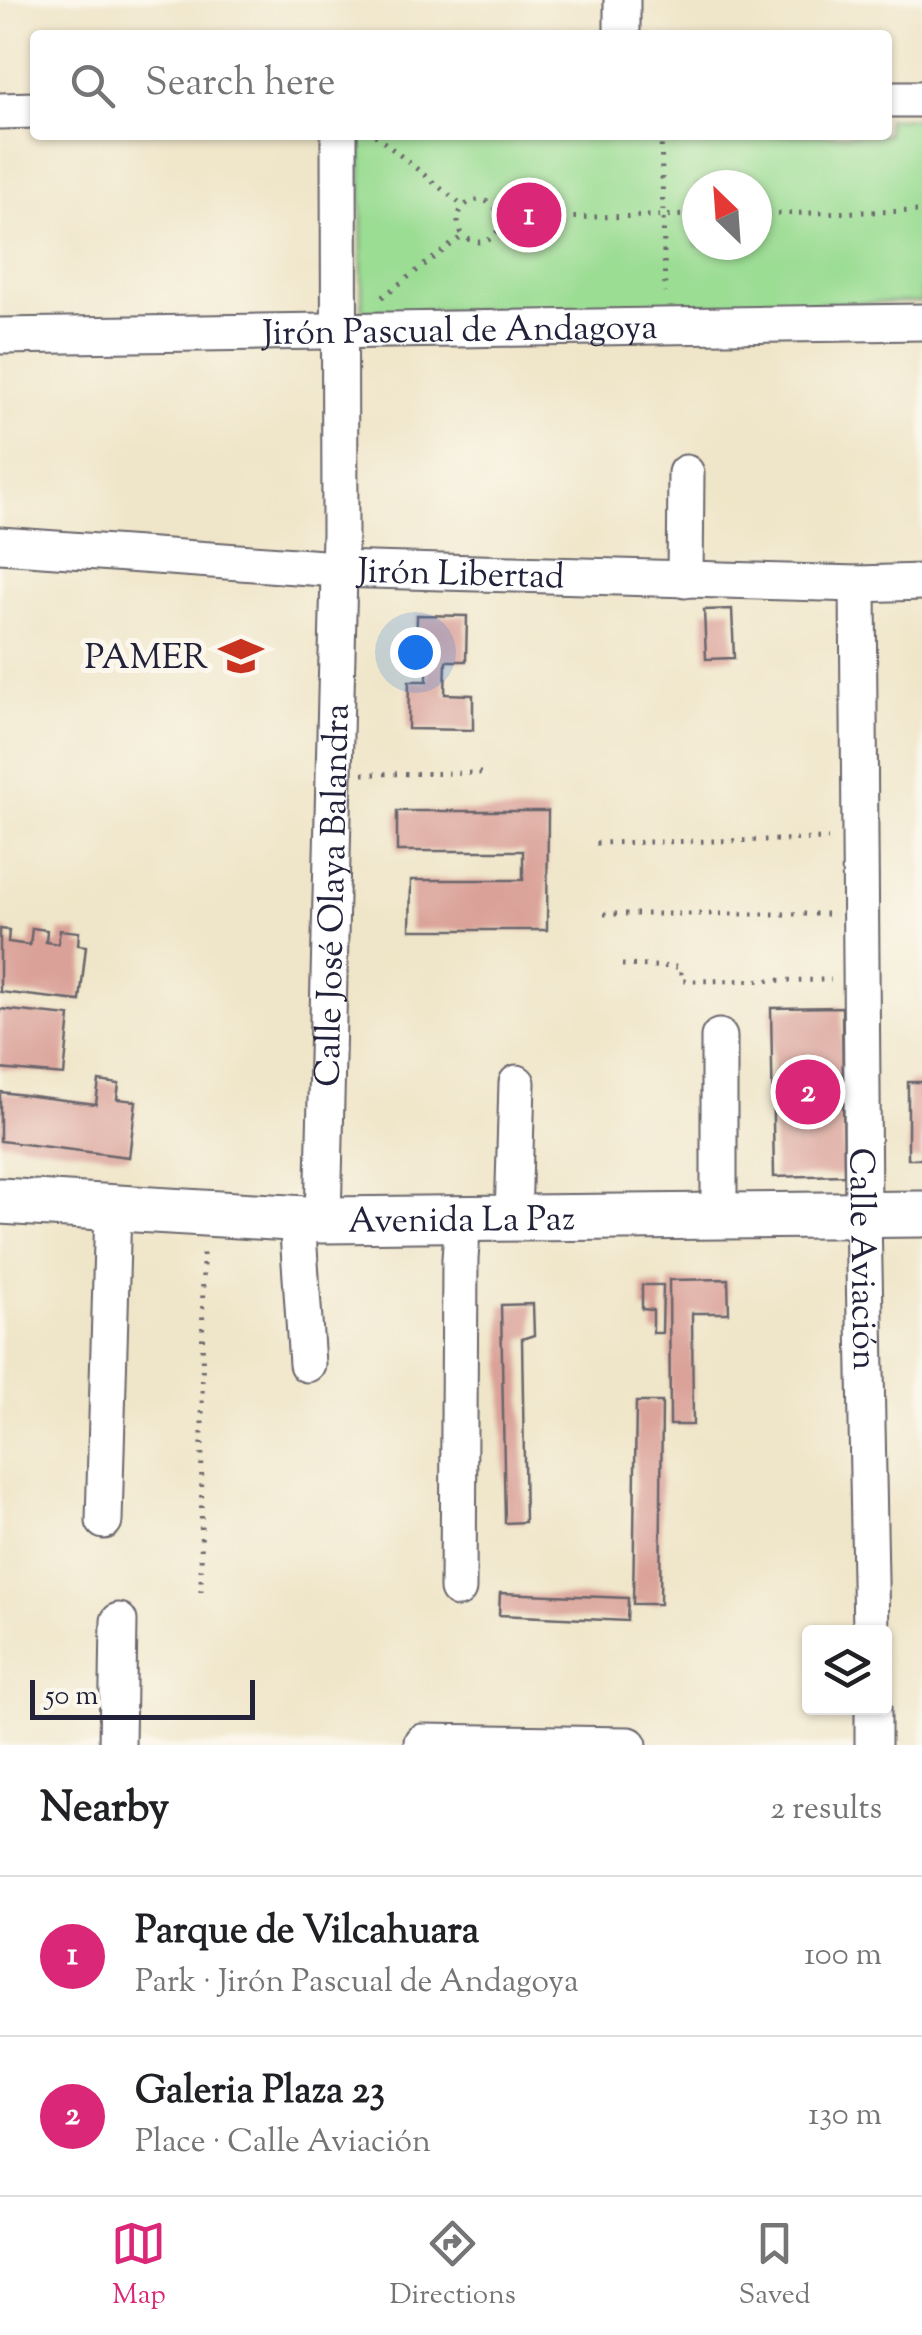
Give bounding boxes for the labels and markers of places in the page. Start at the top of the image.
pin: 1 [496,178,562,252]
school or university icon: PAMER [217,632,265,680]
place label: PAMER [85,634,208,685]
pin: 2 [776,1054,840,1130]

